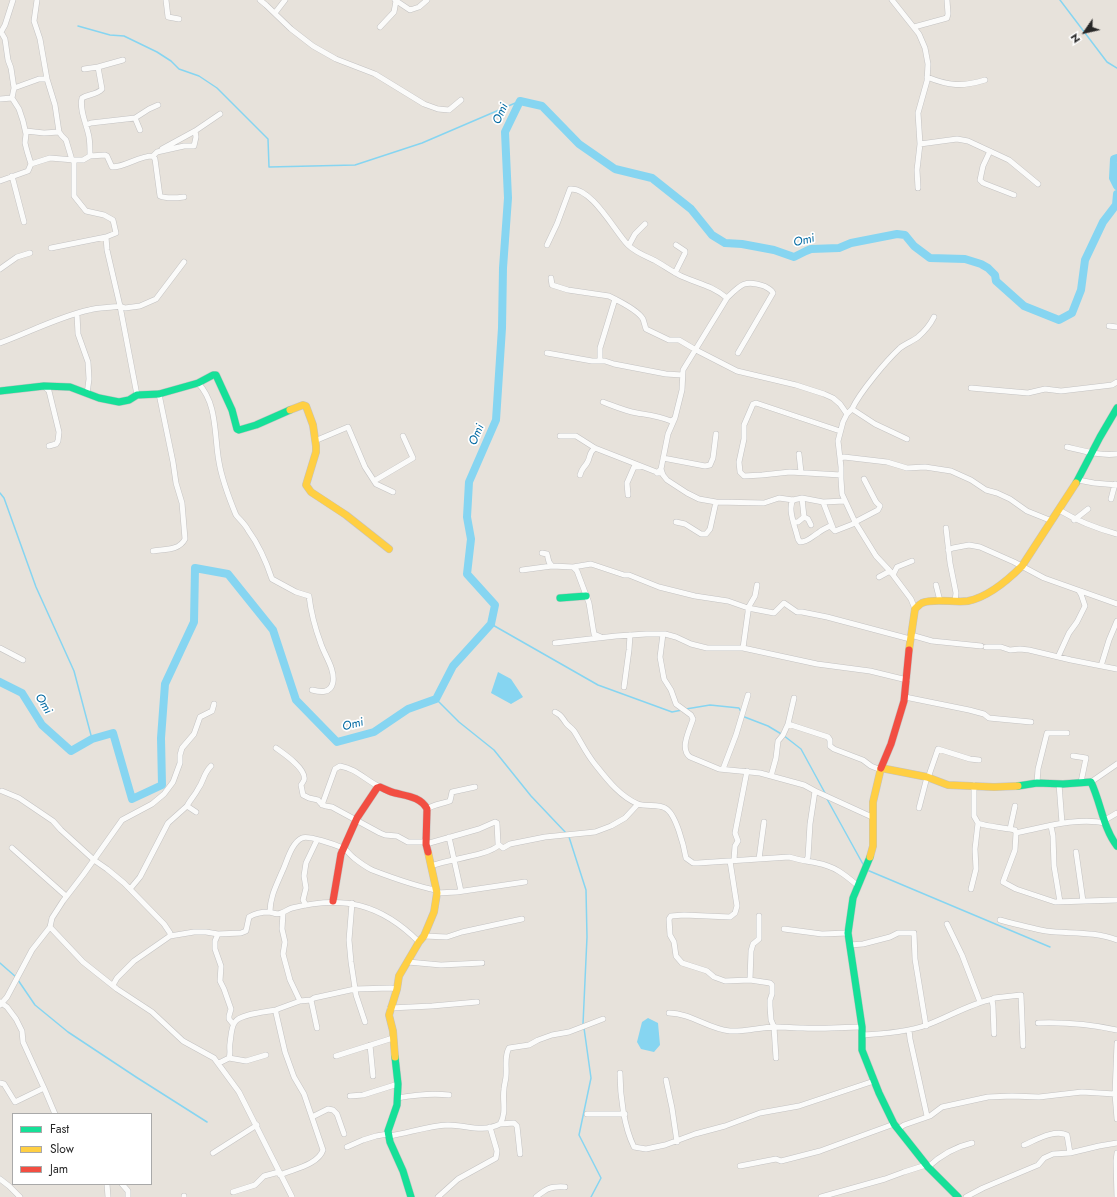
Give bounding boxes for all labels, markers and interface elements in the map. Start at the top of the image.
north arrow [1065,12,1105,52]
text: N [1066,31,1084,47]
water label: Omi [490,101,512,127]
water label: Omi [792,232,816,250]
water label: Omi [466,422,488,448]
water label: Omi [31,691,55,717]
water label: Omi [341,715,365,735]
legend [12,1113,152,1185]
text: Fast [50,1120,69,1138]
text: Slow [50,1140,74,1158]
text: Jam [50,1160,68,1178]

